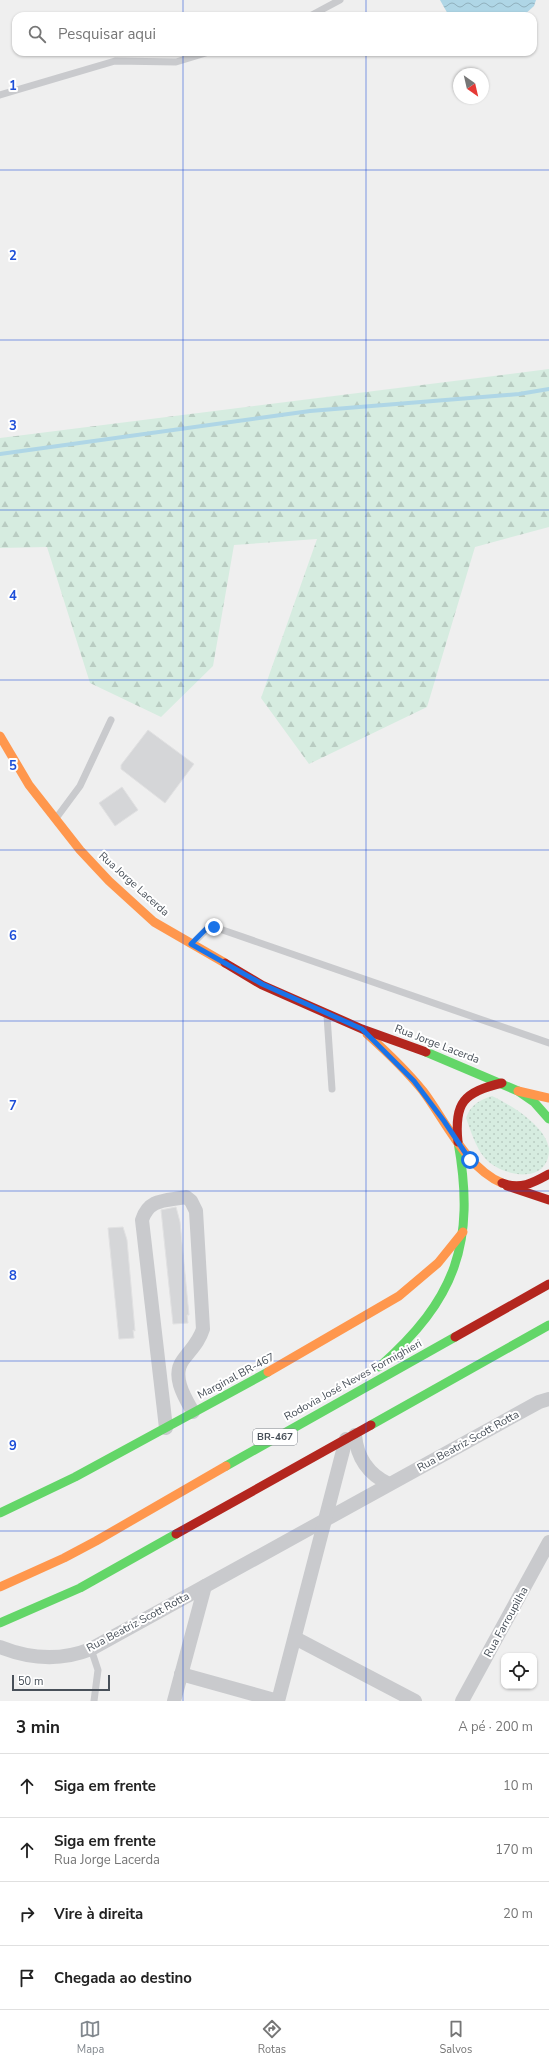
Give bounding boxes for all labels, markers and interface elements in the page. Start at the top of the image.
search box [12,12,537,56]
icon: search [26,23,48,45]
text: Pesquisar aqui [58,24,156,44]
north arrow [453,68,489,104]
text: 1 [9,77,17,95]
text: 2 [9,247,17,265]
text: 3 [9,417,17,435]
text: 4 [9,587,17,605]
text: 5 [9,757,17,775]
street label: Rua Jorge Lacerda [96,848,172,920]
route end [205,918,223,936]
text: 6 [9,927,17,945]
street label: Rua Jorge Lacerda [392,1021,482,1067]
text: 7 [9,1097,17,1115]
route start [461,1151,479,1169]
text: 8 [9,1267,17,1285]
street label: Rodovia José Neves Formighieri [281,1336,425,1424]
street label: Marginal BR-467 [195,1349,277,1403]
street label: Rua Beatriz Scott Rotta [414,1407,522,1475]
road number: BR-467 [253,1429,297,1445]
text: 9 [9,1437,17,1455]
street label: Rua Farroupilha [480,1584,532,1660]
street label: Rua Beatriz Scott Rotta [84,1588,192,1655]
map controls [501,1653,537,1689]
button: locate [501,1653,537,1689]
scale bar [12,1673,110,1692]
text: 50 m [18,1674,43,1689]
text: 3 min [16,1716,60,1739]
text: A pé · 200 m [458,1718,533,1736]
icon: ahead [16,1775,38,1797]
text: Siga em frente [54,1776,156,1796]
text: 10 m [503,1777,533,1795]
text: Siga em frente [54,1831,156,1851]
icon: ahead [16,1839,38,1861]
text: 170 m [495,1841,533,1859]
text: Rua Jorge Lacerda [54,1851,160,1869]
icon: right [16,1903,38,1925]
text: Vire à direita [54,1904,143,1924]
text: 20 m [503,1905,533,1923]
icon: arrive [16,1967,38,1989]
text: Chegada ao destino [54,1968,192,1988]
tab: Mapa [77,2018,104,2057]
tab: Rotas [258,2018,286,2057]
tab: Salvos [440,2018,472,2057]

